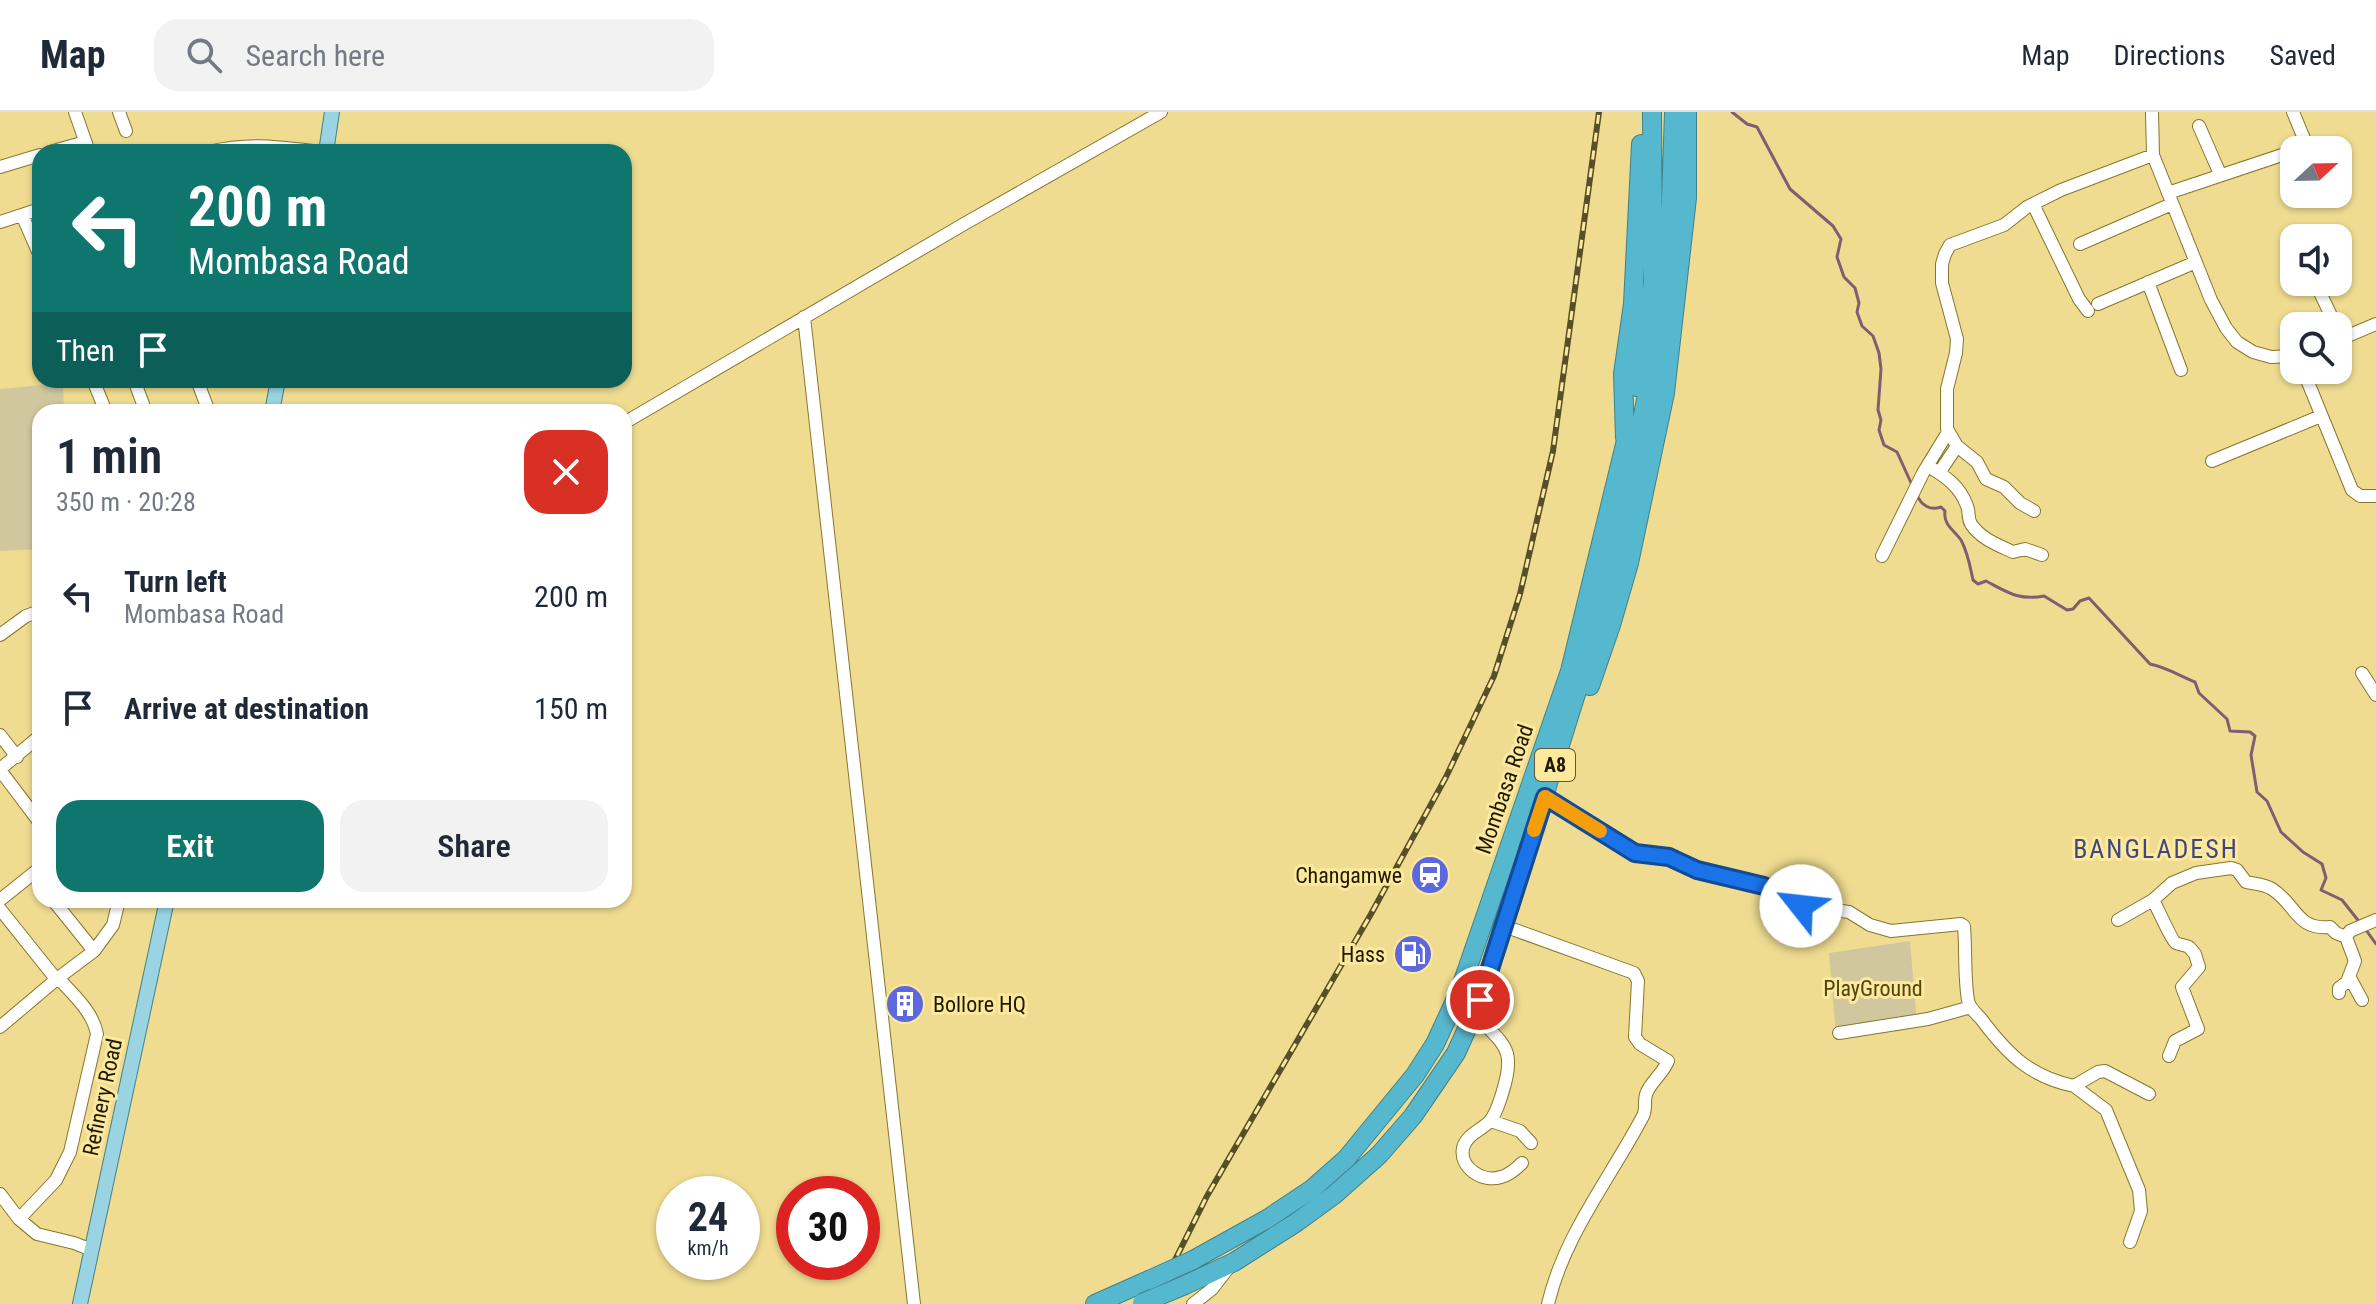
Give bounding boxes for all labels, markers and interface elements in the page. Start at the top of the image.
search box [154,19,714,91]
text: Map [40,33,106,77]
icon: search [182,33,226,77]
text: Search here [246,38,385,73]
text: Map [2021,39,2070,72]
text: Directions [2114,39,2225,72]
text: Saved [2269,39,2336,72]
north arrow [2280,136,2352,208]
map controls [2280,136,2352,384]
text: 200 m [188,174,327,240]
icon: left [56,176,160,280]
button: sound [2280,224,2352,296]
text: Mombasa Road [188,241,410,283]
button: search [2280,312,2352,384]
icon: arrive [131,328,175,372]
text: Then [56,333,115,368]
text: 1 min [56,428,162,485]
button: close [524,430,608,514]
text: 350 m · 20:28 [56,487,196,517]
text: Turn left [124,564,227,599]
icon: left [56,574,100,618]
text: 200 m [534,579,608,614]
text: Mombasa Road [124,599,284,629]
icon: arrive [56,686,100,730]
text: Arrive at destination [124,691,369,726]
text: 150 m [534,691,608,726]
street label: Mombasa Road [1471,721,1538,857]
road number: A8 [1535,749,1575,781]
button: Exit [56,800,324,892]
button: Share [340,800,608,892]
district label: BANGLADESH [2073,834,2239,864]
station icon: Changamwe [1409,854,1451,896]
place label: Changamwe [1295,863,1402,888]
position arrow [1759,864,1843,948]
fuel station icon: Hass [1392,933,1434,975]
place label: Hass [1341,942,1385,967]
pin [1446,966,1514,1034]
park label: PlayGround [1823,976,1923,1001]
icon: arrive [1458,978,1502,1022]
building icon: Bollore HQ [884,983,926,1025]
place label: Bollore HQ [933,992,1026,1017]
street label: Refinery Road [78,1036,127,1158]
speed limit sign: 30 [776,1176,880,1280]
text: 24 [688,1194,728,1241]
text: km/h [687,1236,729,1260]

